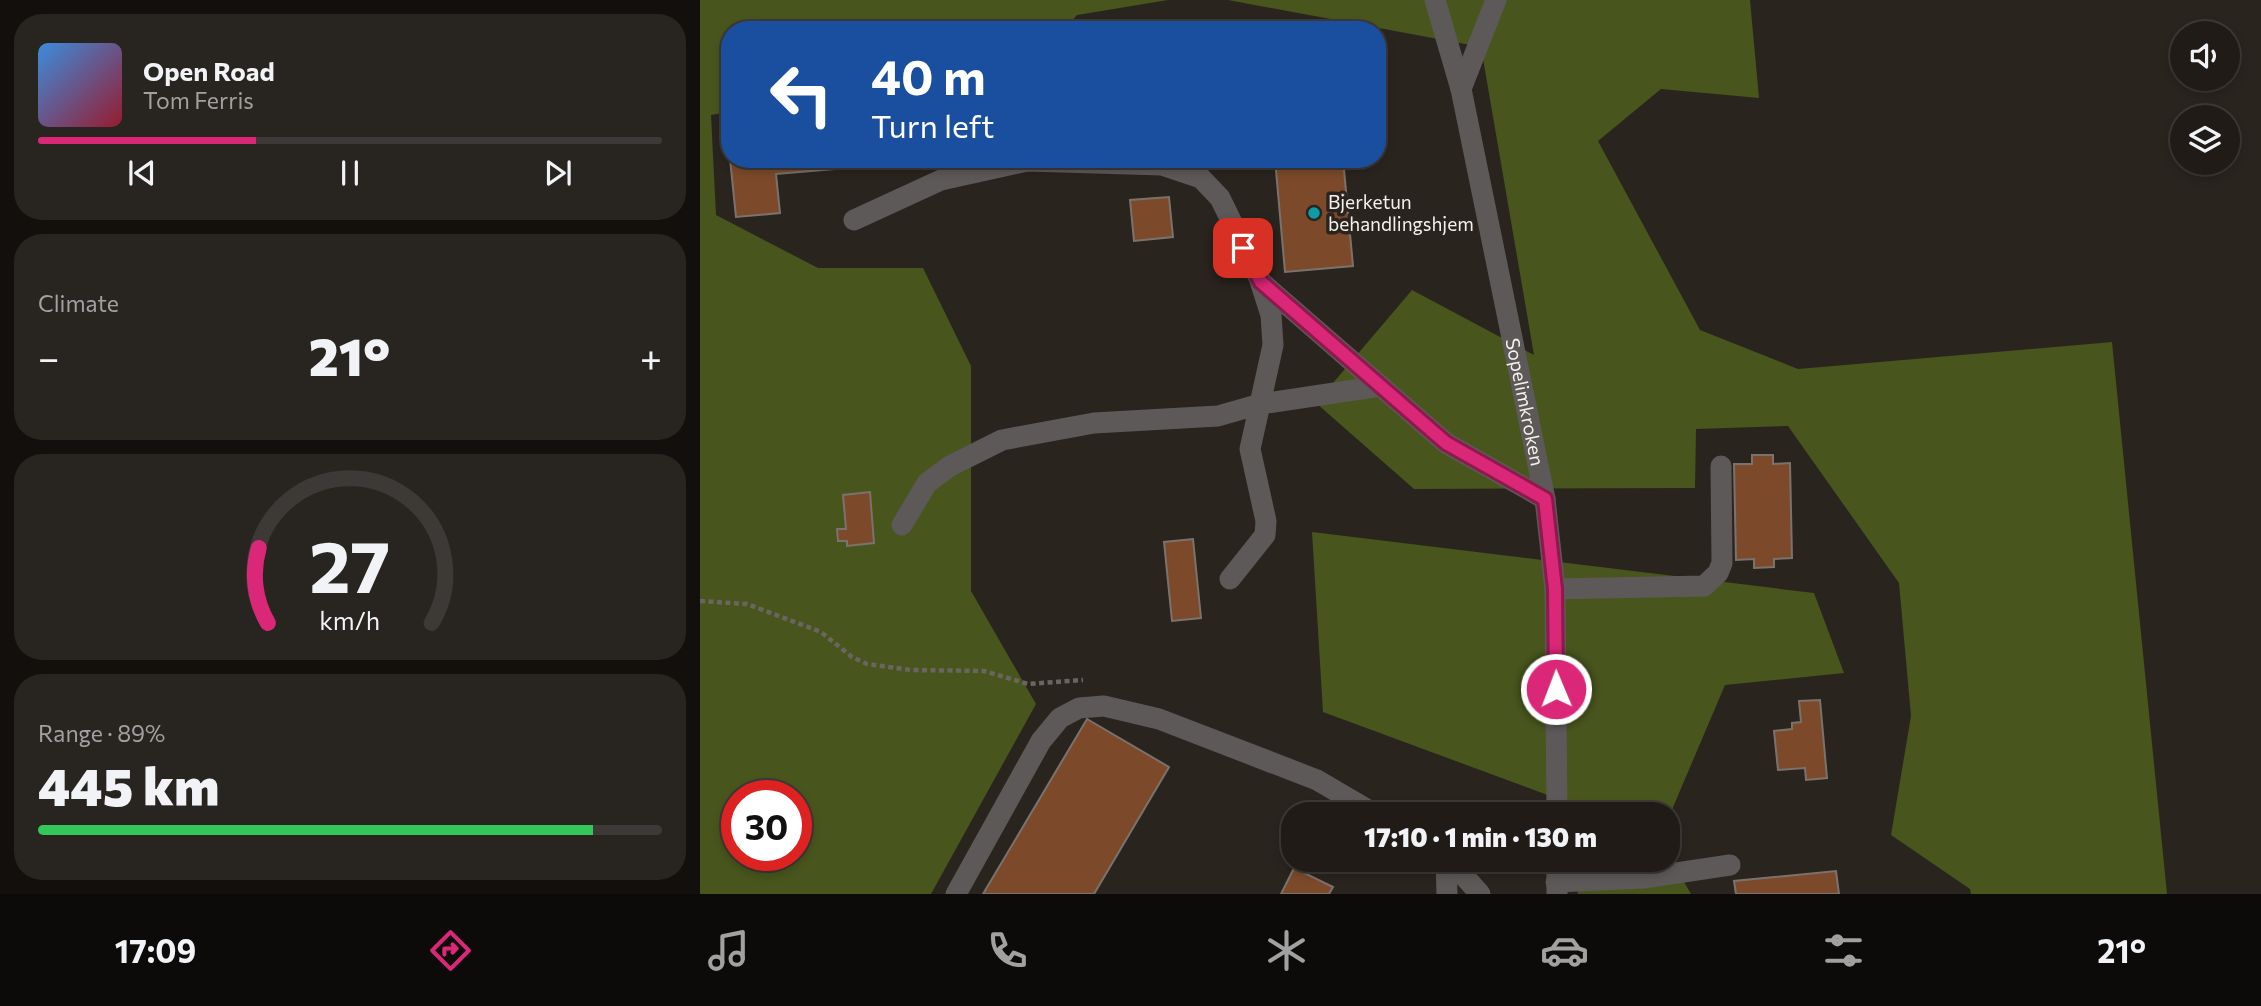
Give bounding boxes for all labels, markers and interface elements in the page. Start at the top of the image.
map controls [2170,21,2240,175]
button: sound [2170,21,2240,91]
text: 40 m [871,45,986,105]
icon: left [756,49,847,140]
text: Open Road [143,55,275,86]
text: Tom Ferris [143,86,254,114]
text: Turn left [871,105,995,145]
button: layers [2170,105,2240,175]
icon: previous [123,154,161,192]
icon: pause [331,154,369,192]
icon: next [539,154,577,192]
place label: Bjerketun behandlingshjem [1328,190,1474,235]
marker: Bjerketun behandlingshjem [1306,205,1322,221]
pin [1213,218,1273,278]
icon: arrive [1224,229,1262,267]
text: Climate [38,289,119,317]
text: 21° [309,323,390,387]
text: − [38,333,60,380]
text: + [640,333,662,380]
street label: Sopelimkroken [1501,336,1550,468]
text: 27 [310,519,390,608]
text: km/h [320,605,380,635]
position arrow [1519,652,1593,726]
text: Range · 89% [38,719,165,747]
text: 445 km [38,753,219,817]
speed limit sign: 30 [721,780,812,871]
text: 17:10 · 1 min · 130 m [1364,821,1597,852]
icon: directions [426,926,475,975]
icon: music [704,926,753,975]
icon: phone [983,926,1032,975]
icon: climate [1262,926,1311,975]
icon: car [1540,926,1589,975]
icon: filters [1819,926,1868,975]
text: 17:09 [115,930,196,970]
text: 21° [2097,930,2146,970]

